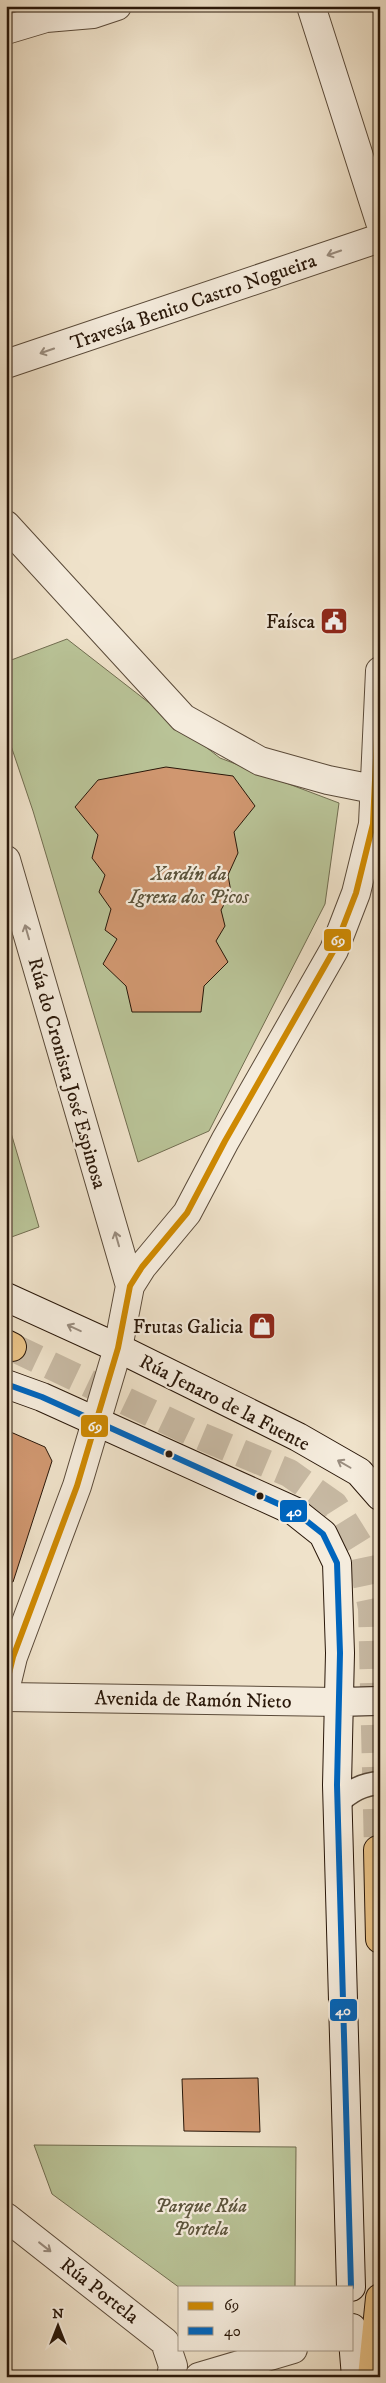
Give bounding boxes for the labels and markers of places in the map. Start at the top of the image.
public building icon: Faísca [319,606,349,636]
place label: Faísca [266,610,315,635]
shop icon: Frutas Galicia [247,1311,277,1341]
place label: Frutas Galicia [133,1315,244,1340]
unlabelled marker [164,1449,174,1459]
unlabelled marker [255,1491,265,1501]

